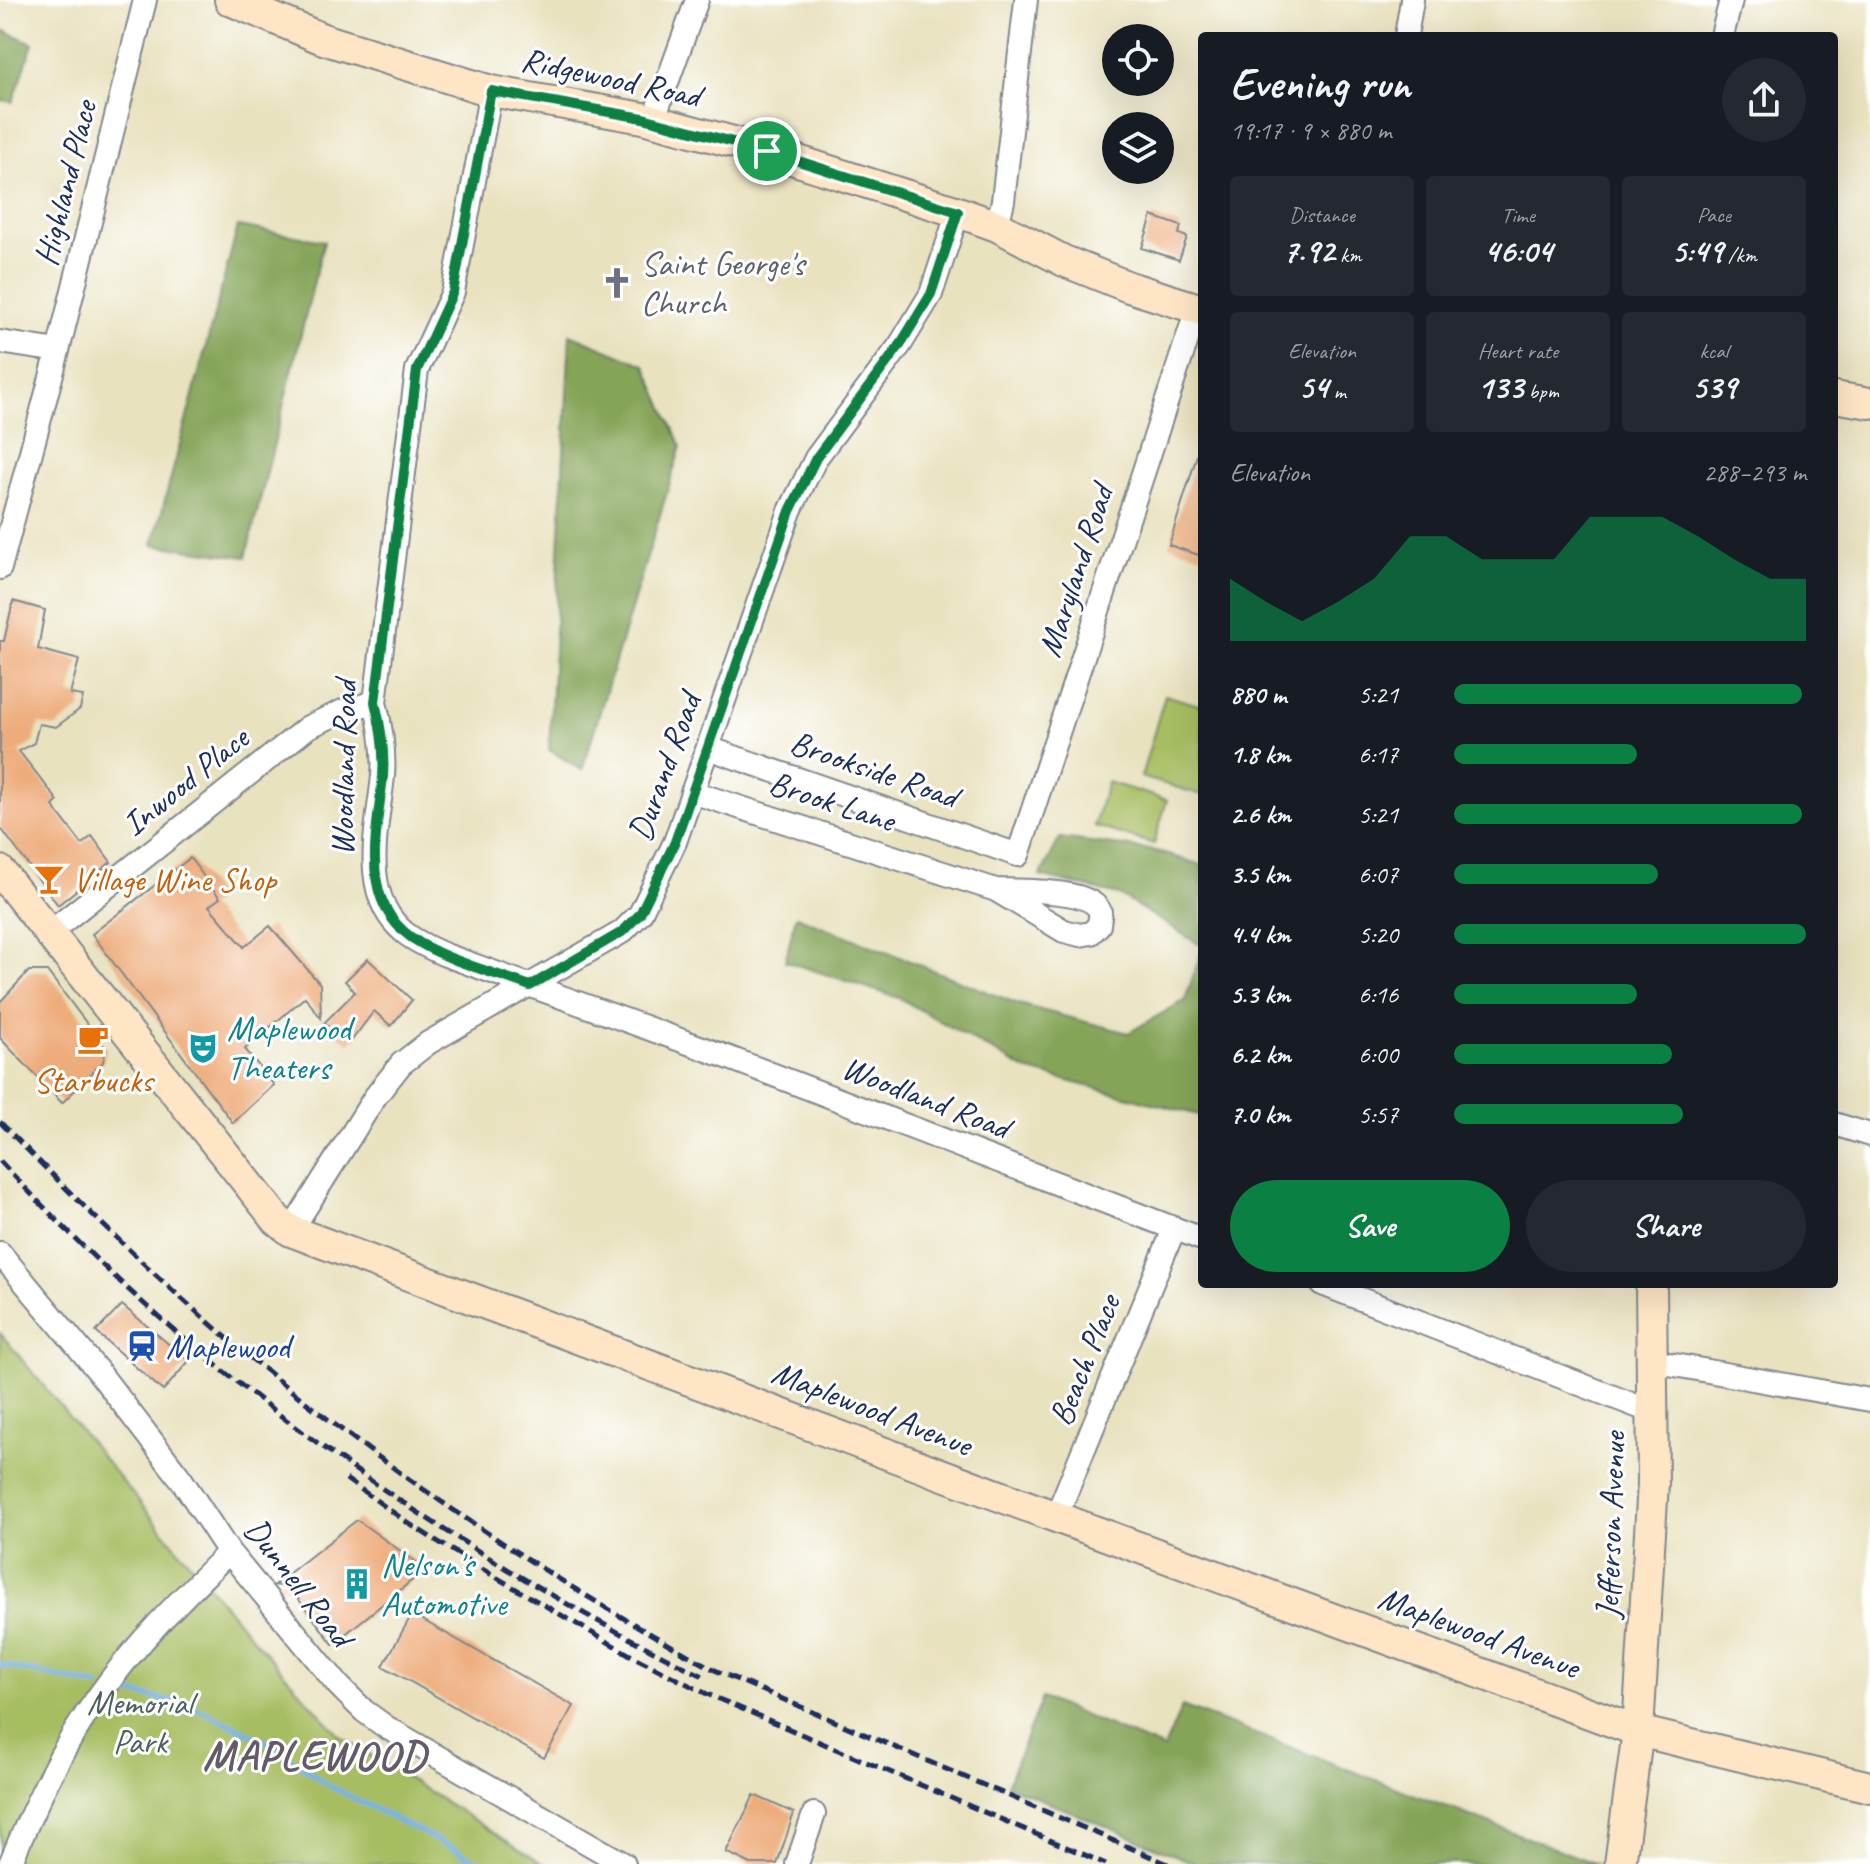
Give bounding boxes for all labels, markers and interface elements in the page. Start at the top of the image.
map controls [1102,24,1174,184]
button: locate [1102,24,1174,96]
street label: Ridgewood Road [518,37,710,118]
text: Evening run [1230,56,1410,111]
button: share [1722,58,1806,142]
street label: Highland Place [24,93,107,270]
button: layers [1102,112,1174,184]
text: 19:17 · 9 × 880 m [1230,114,1391,147]
pin [733,117,801,185]
icon: arrive [745,129,789,173]
text: Distance [1289,201,1355,229]
text: Time [1501,201,1535,229]
text: Pace [1697,201,1731,229]
text: 7.92 [1283,229,1335,272]
text: 46:04 [1484,229,1552,272]
text: 5:49 [1671,229,1723,272]
text: km [1335,241,1361,269]
text: /km [1723,241,1757,269]
place label: Saint George's Church [641,242,808,324]
church icon: Saint George's Church [600,266,634,300]
text: Elevation [1288,337,1356,365]
text: Heart rate [1478,337,1558,365]
text: kcal [1699,337,1729,365]
text: 54 [1298,365,1328,408]
text: 133 [1477,365,1523,408]
text: 539 [1692,365,1736,408]
text: m [1328,377,1346,405]
text: bpm [1523,377,1559,405]
text: Elevation [1230,456,1310,489]
text: 288–293 m [1703,456,1806,489]
street label: Maryland Road [1027,476,1124,662]
street label: Woodland Road [320,674,366,856]
text: 880 m [1230,678,1286,711]
text: 5:21 [1358,678,1398,711]
street label: Durand Road [618,683,712,846]
street label: Inwood Place [113,715,259,845]
street label: Brookside Road [785,720,969,820]
text: 1.8 km [1230,738,1290,771]
text: 6:17 [1358,738,1398,771]
street label: Brook Lane [764,761,903,842]
text: 2.6 km [1230,798,1291,831]
text: 5:21 [1358,798,1398,831]
place label: Village Wine Shop [73,858,278,901]
text: 3.5 km [1230,858,1290,891]
text: 6:07 [1358,858,1398,891]
bar icon: Village Wine Shop [32,862,66,896]
text: 4.4 km [1230,918,1290,951]
text: 5:20 [1358,918,1398,951]
text: 5.3 km [1230,978,1290,1011]
text: 6:16 [1358,978,1398,1011]
place label: Maplewood Theaters [227,1007,356,1089]
cafe icon: Starbucks [76,1022,110,1056]
theatre icon: Maplewood Theaters [186,1031,220,1065]
text: 6.2 km [1230,1038,1291,1071]
text: 6:00 [1358,1038,1398,1071]
street label: Woodland Road [836,1046,1021,1151]
place label: Starbucks [34,1059,156,1102]
text: 7.0 km [1230,1098,1290,1131]
text: 5:57 [1358,1098,1398,1131]
button: Save [1230,1180,1510,1272]
button: Share [1526,1180,1806,1272]
street label: Beach Place [1038,1286,1131,1432]
place label: Maplewood [166,1325,295,1368]
station icon: Maplewood [125,1329,159,1363]
street label: Maplewood Avenue [766,1350,981,1467]
street label: Jefferson Avenue [1585,1429,1635,1621]
street label: Dunnell Road [235,1509,366,1659]
place label: Nelson's Automotive [381,1543,509,1625]
building icon: Nelson's Automotive [340,1567,374,1601]
street label: Maplewood Avenue [1373,1576,1588,1689]
park label: Memorial Park [87,1681,199,1763]
district label: MAPLEWOOD [203,1729,430,1782]

